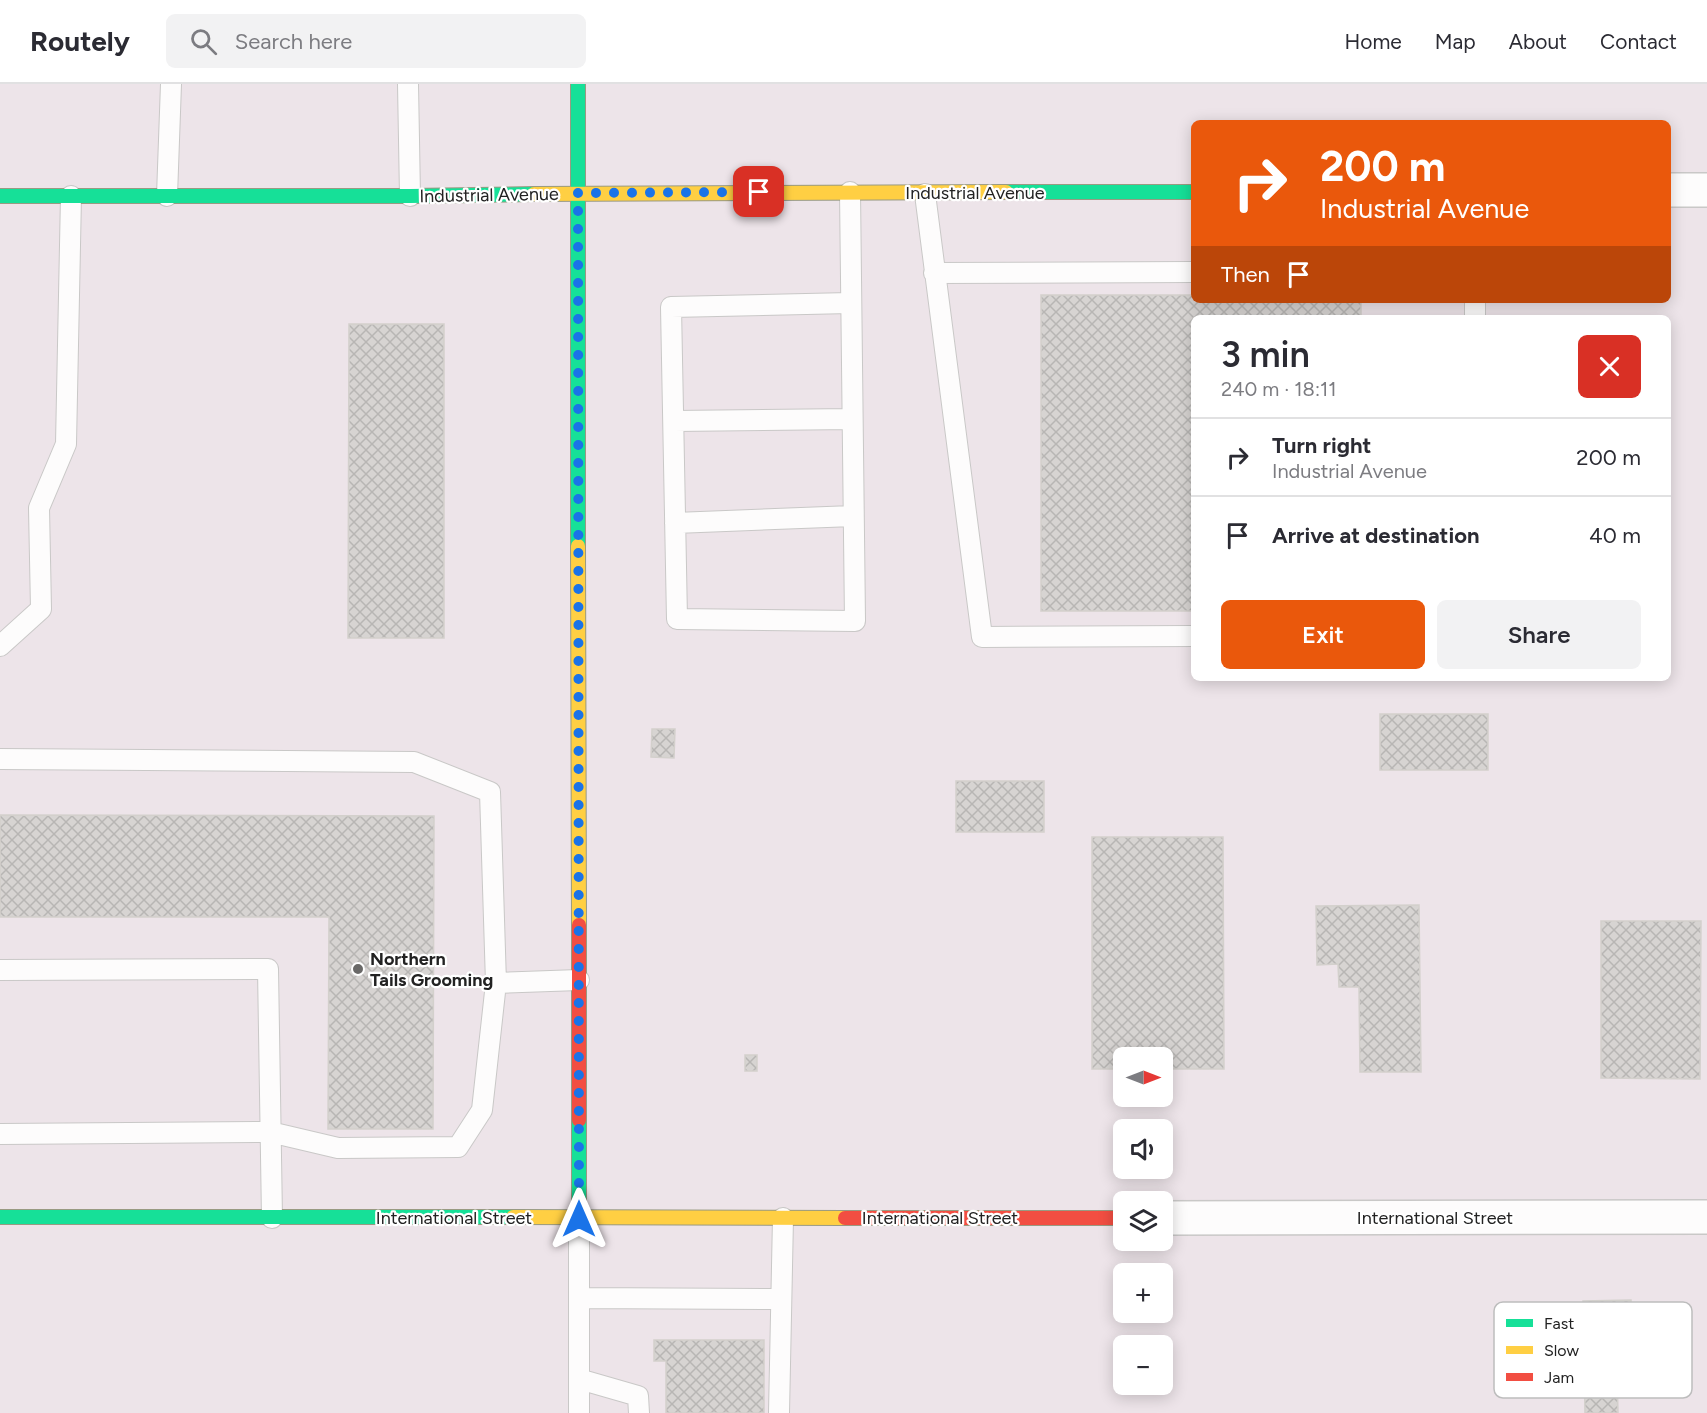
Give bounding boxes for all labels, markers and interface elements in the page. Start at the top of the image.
search box [166,14,586,68]
text: Routely [30,24,130,58]
icon: search [187,25,220,58]
text: Search here [235,28,352,55]
text: Home [1345,29,1402,54]
text: Map [1435,29,1476,54]
text: About [1509,29,1567,54]
text: Contact [1600,29,1677,54]
text: 200 m [1320,141,1445,192]
icon: right [1221,144,1299,222]
pin [733,166,784,217]
icon: arrive [742,175,775,208]
street label: Industrial Avenue [905,182,1045,204]
street label: Industrial Avenue [419,183,559,207]
text: Industrial Avenue [1320,192,1529,225]
icon: arrive [1282,258,1315,291]
text: Then [1221,261,1270,288]
text: 3 min [1221,333,1310,376]
button: close [1578,335,1641,398]
text: 240 m · 18:11 [1221,377,1336,401]
text: Turn right [1272,432,1371,459]
icon: right [1221,441,1254,474]
text: 200 m [1576,444,1641,471]
text: Industrial Avenue [1272,459,1427,483]
icon: arrive [1221,519,1254,552]
text: Arrive at destination [1272,522,1480,549]
text: 40 m [1589,522,1641,549]
button: Exit [1221,600,1425,669]
button: Share [1437,600,1641,669]
place label: Northern Tails Grooming [370,948,493,991]
marker: Northern Tails Grooming [351,962,365,976]
north arrow [1113,1047,1173,1107]
map controls [1113,1047,1173,1395]
button: sound [1113,1119,1173,1179]
position arrow [547,1187,611,1251]
button: layers [1113,1191,1173,1251]
street label: International Street [376,1207,532,1229]
street label: International Street [862,1207,1018,1229]
street label: International Street [1357,1207,1513,1229]
button: + [1113,1263,1173,1323]
legend [1494,1302,1692,1398]
text: Fast [1544,1314,1574,1333]
button: − [1113,1335,1173,1395]
text: Slow [1544,1341,1579,1360]
text: Jam [1544,1368,1574,1387]

